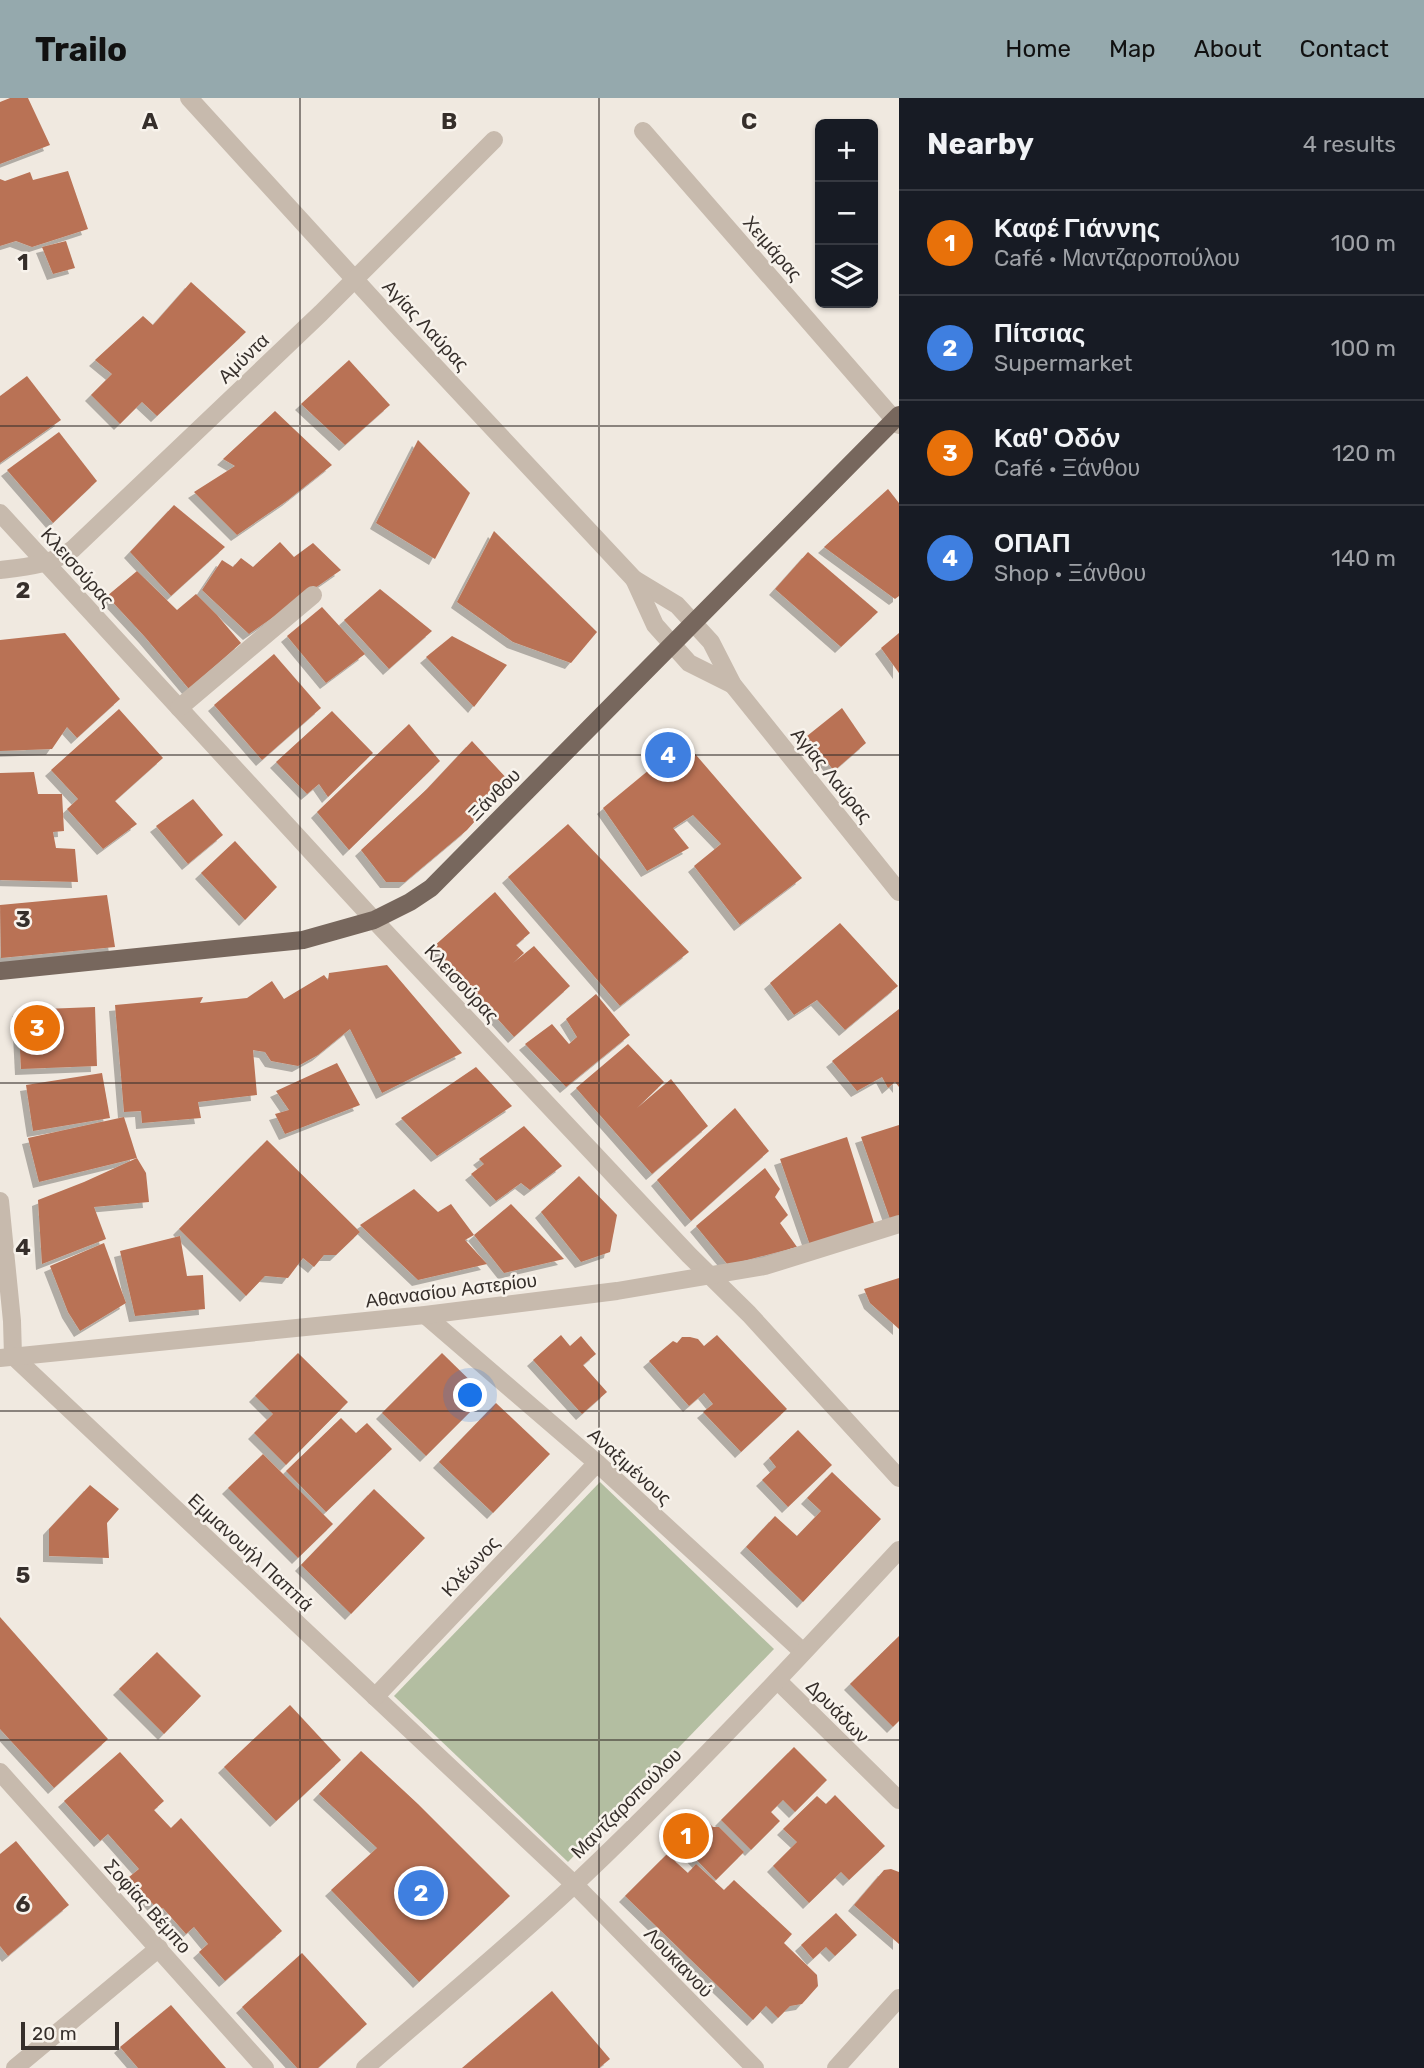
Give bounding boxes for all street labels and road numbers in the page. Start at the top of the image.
street label: Χειμάρας [738,211,807,285]
street label: Αγίας Λαύρας [378,275,474,376]
street label: Αμύντα [213,329,274,388]
street label: Κλεισούρας [36,523,119,612]
street label: Αγίας Λαύρας [786,723,877,828]
street label: Ξάνθου [463,763,525,825]
street label: Κλεισούρας [420,939,504,1027]
street label: Αθανασίου Αστερίου [364,1269,538,1312]
street label: Αναξιμένους [583,1423,676,1510]
street label: Εμμανουήλ Παππά [183,1489,318,1616]
street label: Κλέωνος [436,1531,504,1602]
street label: Δρυάδων [801,1675,874,1748]
street label: Μαντζαροπούλου [566,1743,686,1863]
street label: Σοφίας Βέμπο [99,1854,196,1958]
street label: Λουκιανού [640,1922,718,2002]

